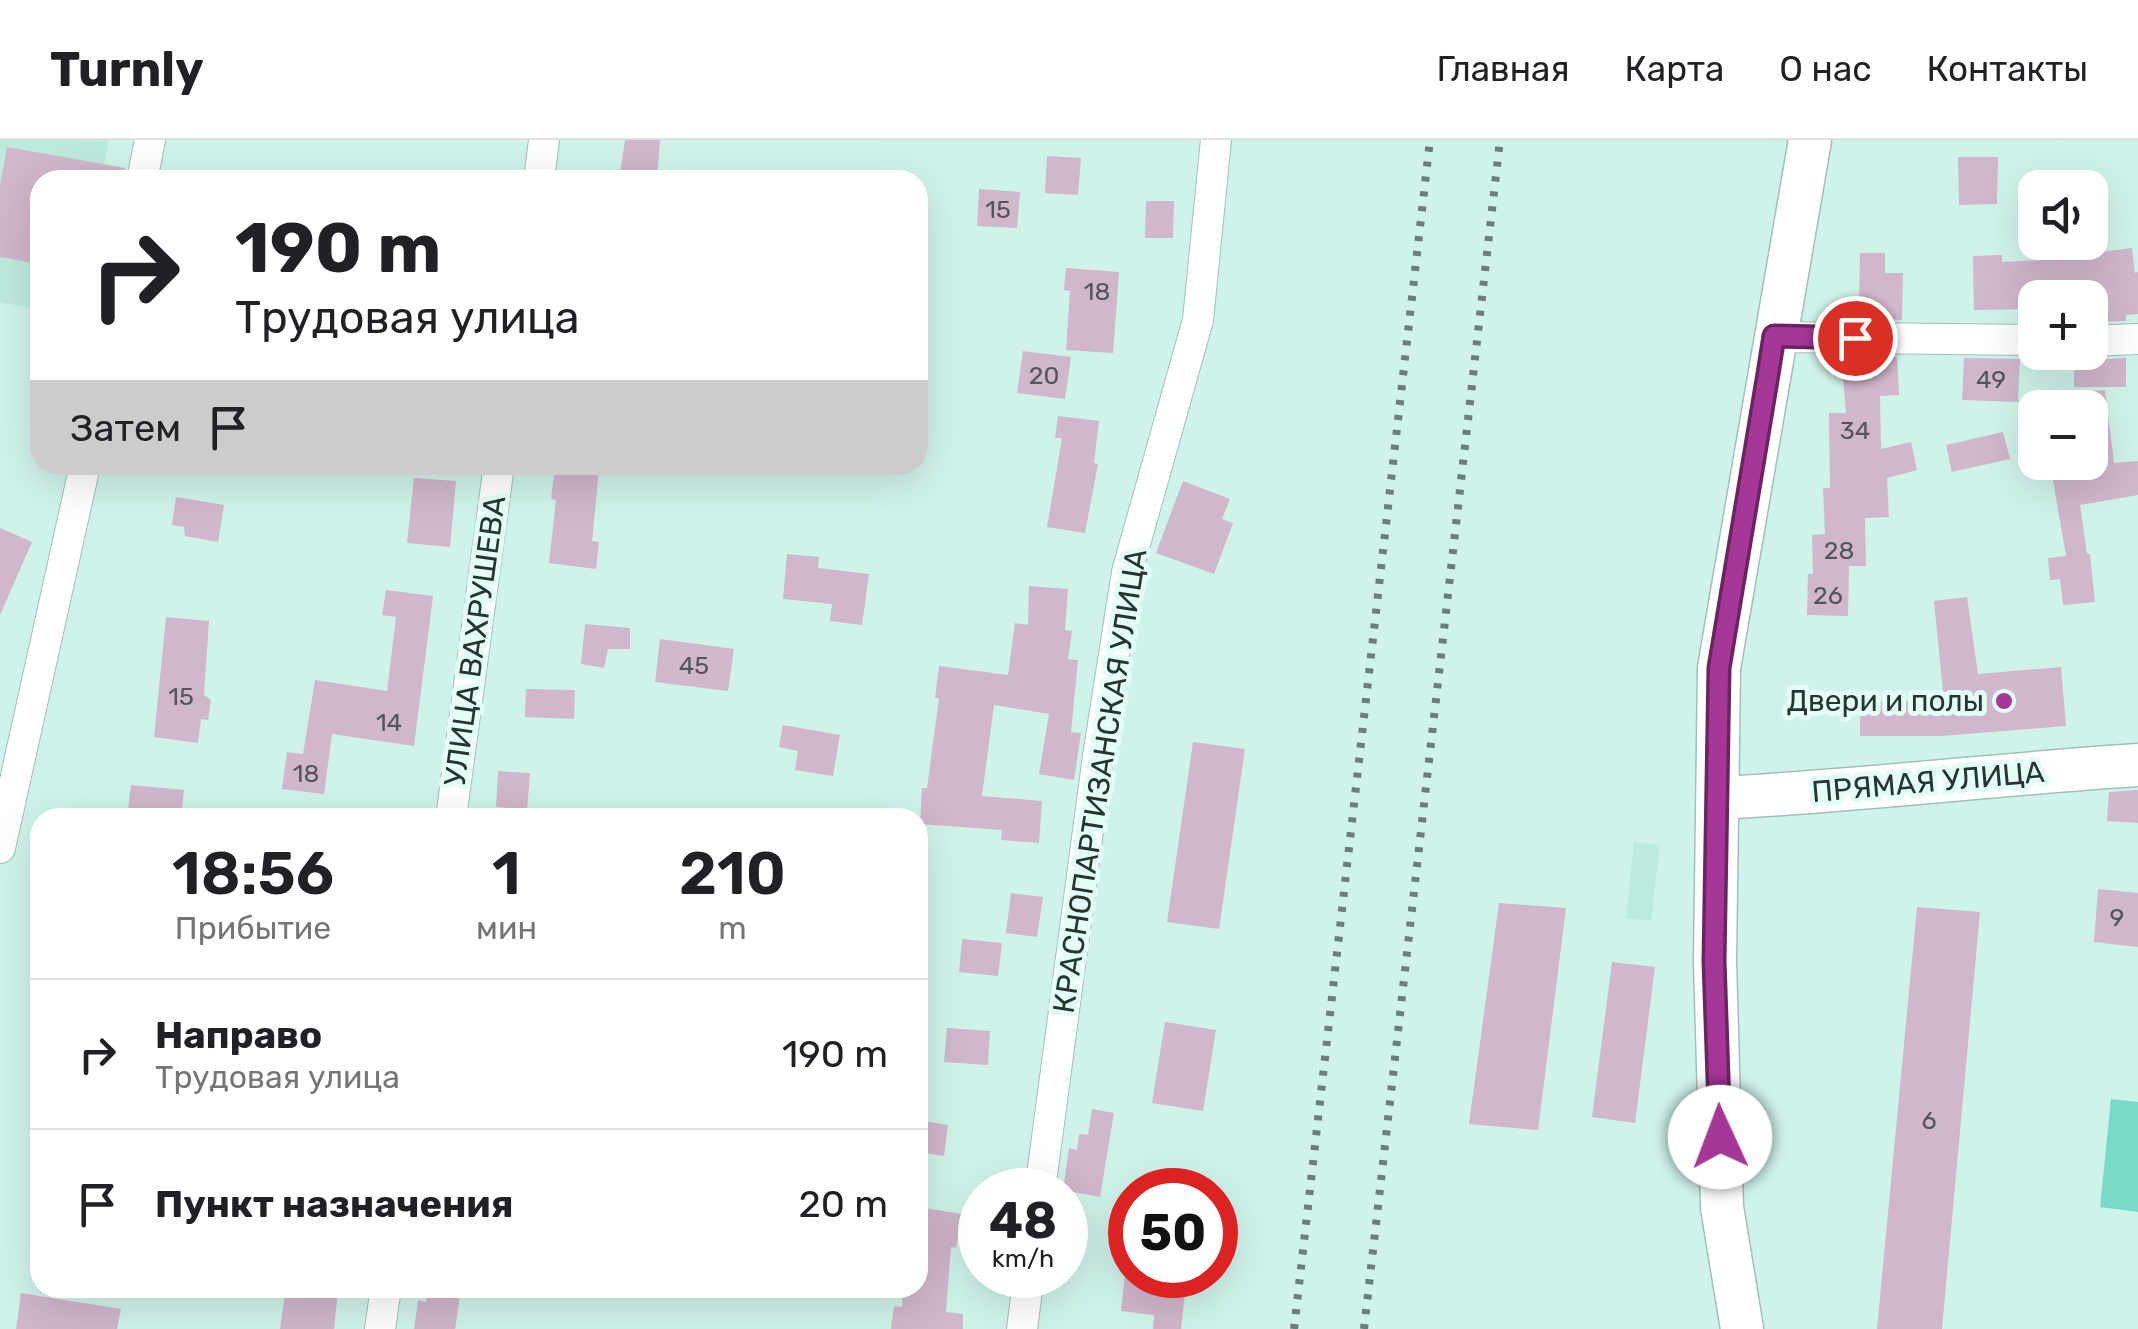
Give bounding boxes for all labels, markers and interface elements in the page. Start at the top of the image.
text: Turnly [50,41,204,98]
text: Главная [1436,48,1569,90]
text: Карта [1624,48,1724,90]
text: О нас [1779,48,1872,90]
text: Контакты [1927,48,2088,90]
map controls [2018,170,2108,480]
button: sound [2018,170,2108,260]
house number: 15 [985,195,1011,224]
text: 190 m [235,207,441,290]
icon: right [70,210,200,340]
house number: 18 [1084,277,1110,306]
button: + [2018,280,2108,370]
text: Трудовая улица [235,291,580,344]
pin [1813,296,1898,381]
icon: arrive [1828,311,1883,366]
house number: 20 [1029,361,1059,390]
house number: 49 [1976,365,2006,394]
button: − [2018,390,2108,480]
icon: arrive [201,400,256,455]
text: Затем [70,405,181,451]
house number: 34 [1840,416,1870,445]
street label: УЛИЦА ВАХРУШЕВА [437,494,513,788]
house number: 28 [1824,536,1854,565]
street label: КРАСНОПАРТИЗАНСКАЯ УЛИЦА [1045,546,1155,1016]
house number: 26 [1813,581,1843,610]
house number: 45 [679,651,709,680]
house number: 15 [168,682,194,711]
place label: Двери и полы [1787,683,1984,719]
marker: Двери и полы [1993,690,2015,712]
house number: 14 [376,708,402,737]
street label: ПРЯМАЯ УЛИЦА [1810,754,2046,810]
house number: 18 [293,759,319,788]
text: 18:56 [172,838,334,909]
text: 1 [492,838,521,909]
text: 210 [679,838,786,909]
house number: 9 [2110,903,2124,932]
text: Прибытие [175,909,331,947]
text: мин [476,909,537,947]
text: m [718,909,747,947]
text: Направо [155,1012,322,1058]
icon: right [70,1027,125,1082]
text: 190 m [782,1031,888,1077]
text: Трудовая улица [155,1058,400,1096]
position arrow [1668,1085,1772,1189]
house number: 6 [1921,1106,1937,1135]
speed limit sign: 50 [1108,1168,1238,1298]
icon: arrive [70,1177,125,1232]
text: Пункт назначения [155,1181,514,1227]
text: 20 m [798,1181,888,1227]
text: 48 [989,1191,1057,1251]
text: km/h [992,1244,1054,1273]

